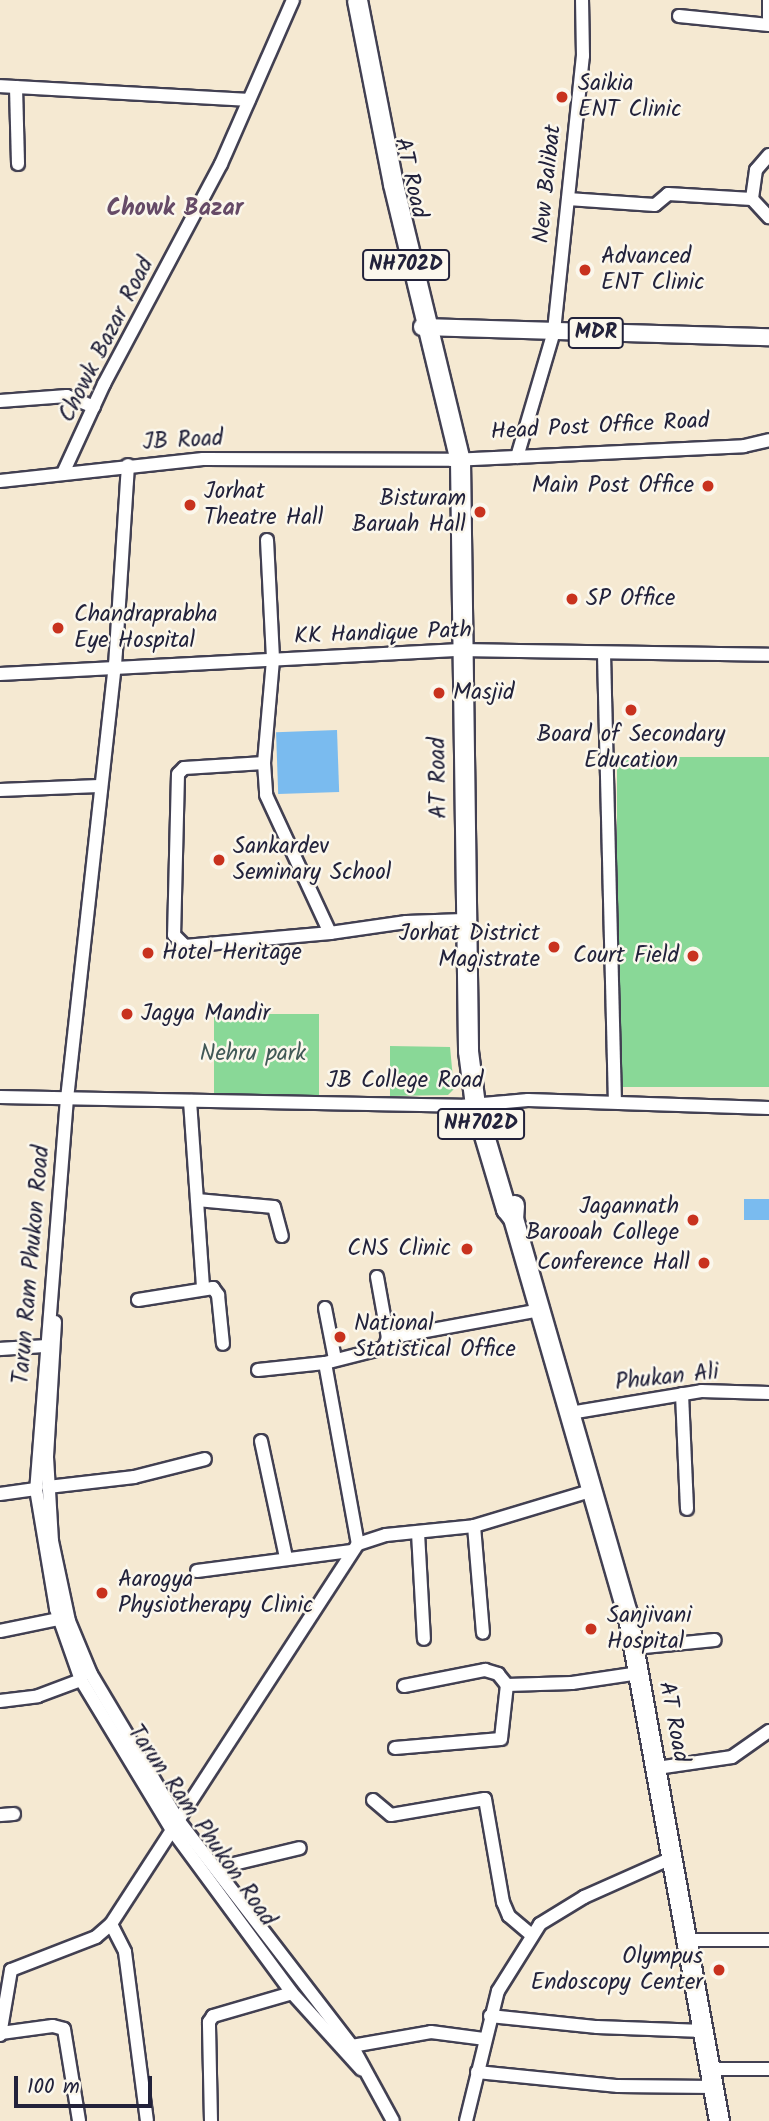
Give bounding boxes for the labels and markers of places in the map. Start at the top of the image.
place label: Saikia ENT Clinic [578,70,681,124]
marker: Saikia ENT Clinic [552,87,572,107]
place label: Advanced ENT Clinic [601,243,704,297]
marker: Advanced ENT Clinic [575,260,595,280]
place label: Main Post Office [532,472,694,500]
place label: Jorhat Theatre Hall [204,478,323,532]
marker: Main Post Office [700,478,716,494]
place label: Bisturam Baruah Hall [352,485,466,539]
marker: Jorhat Theatre Hall [182,497,198,513]
marker: Bisturam Baruah Hall [472,504,488,520]
place label: SP Office [586,585,675,613]
marker: SP Office [564,591,580,607]
place label: Chandraprabha Eye Hospital [74,601,218,655]
marker: Chandraprabha Eye Hospital [48,618,68,638]
place label: Masjid [453,679,515,707]
marker: Masjid [431,685,447,701]
marker: Board of Secondary Education [623,702,639,718]
place label: Board of Secondary Education [537,721,725,775]
place label: Sankardev Seminary School [233,833,391,887]
marker: Sankardev Seminary School [211,852,227,868]
place label: Jorhat District Magistrate [399,920,540,974]
place label: Hotel Heritage [162,939,302,967]
marker: Jorhat District Magistrate [546,939,562,955]
place label: Court Field [573,942,679,970]
marker: Hotel Heritage [140,945,156,961]
marker: Court Field [685,948,701,964]
place label: Jagya Mandir [141,1000,270,1028]
marker: Jagya Mandir [119,1006,135,1022]
place label: Jagannath Barooah College [526,1193,679,1247]
marker: Jagannath Barooah College [685,1212,701,1228]
place label: CNS Clinic [347,1235,451,1263]
marker: CNS Clinic [457,1239,477,1259]
place label: Conference Hall [537,1249,690,1277]
marker: Conference Hall [696,1255,712,1271]
place label: National Statistical Office [354,1310,516,1364]
marker: National Statistical Office [332,1329,348,1345]
place label: Aarogya Physiotherapy Clinic [118,1566,313,1620]
marker: Aarogya Physiotherapy Clinic [92,1583,112,1603]
place label: Sanjivani Hospital [607,1602,692,1656]
marker: Sanjivani Hospital [581,1619,601,1639]
place label: Olympus Endoscopy Center [531,1943,703,1997]
marker: Olympus Endoscopy Center [709,1960,729,1980]

